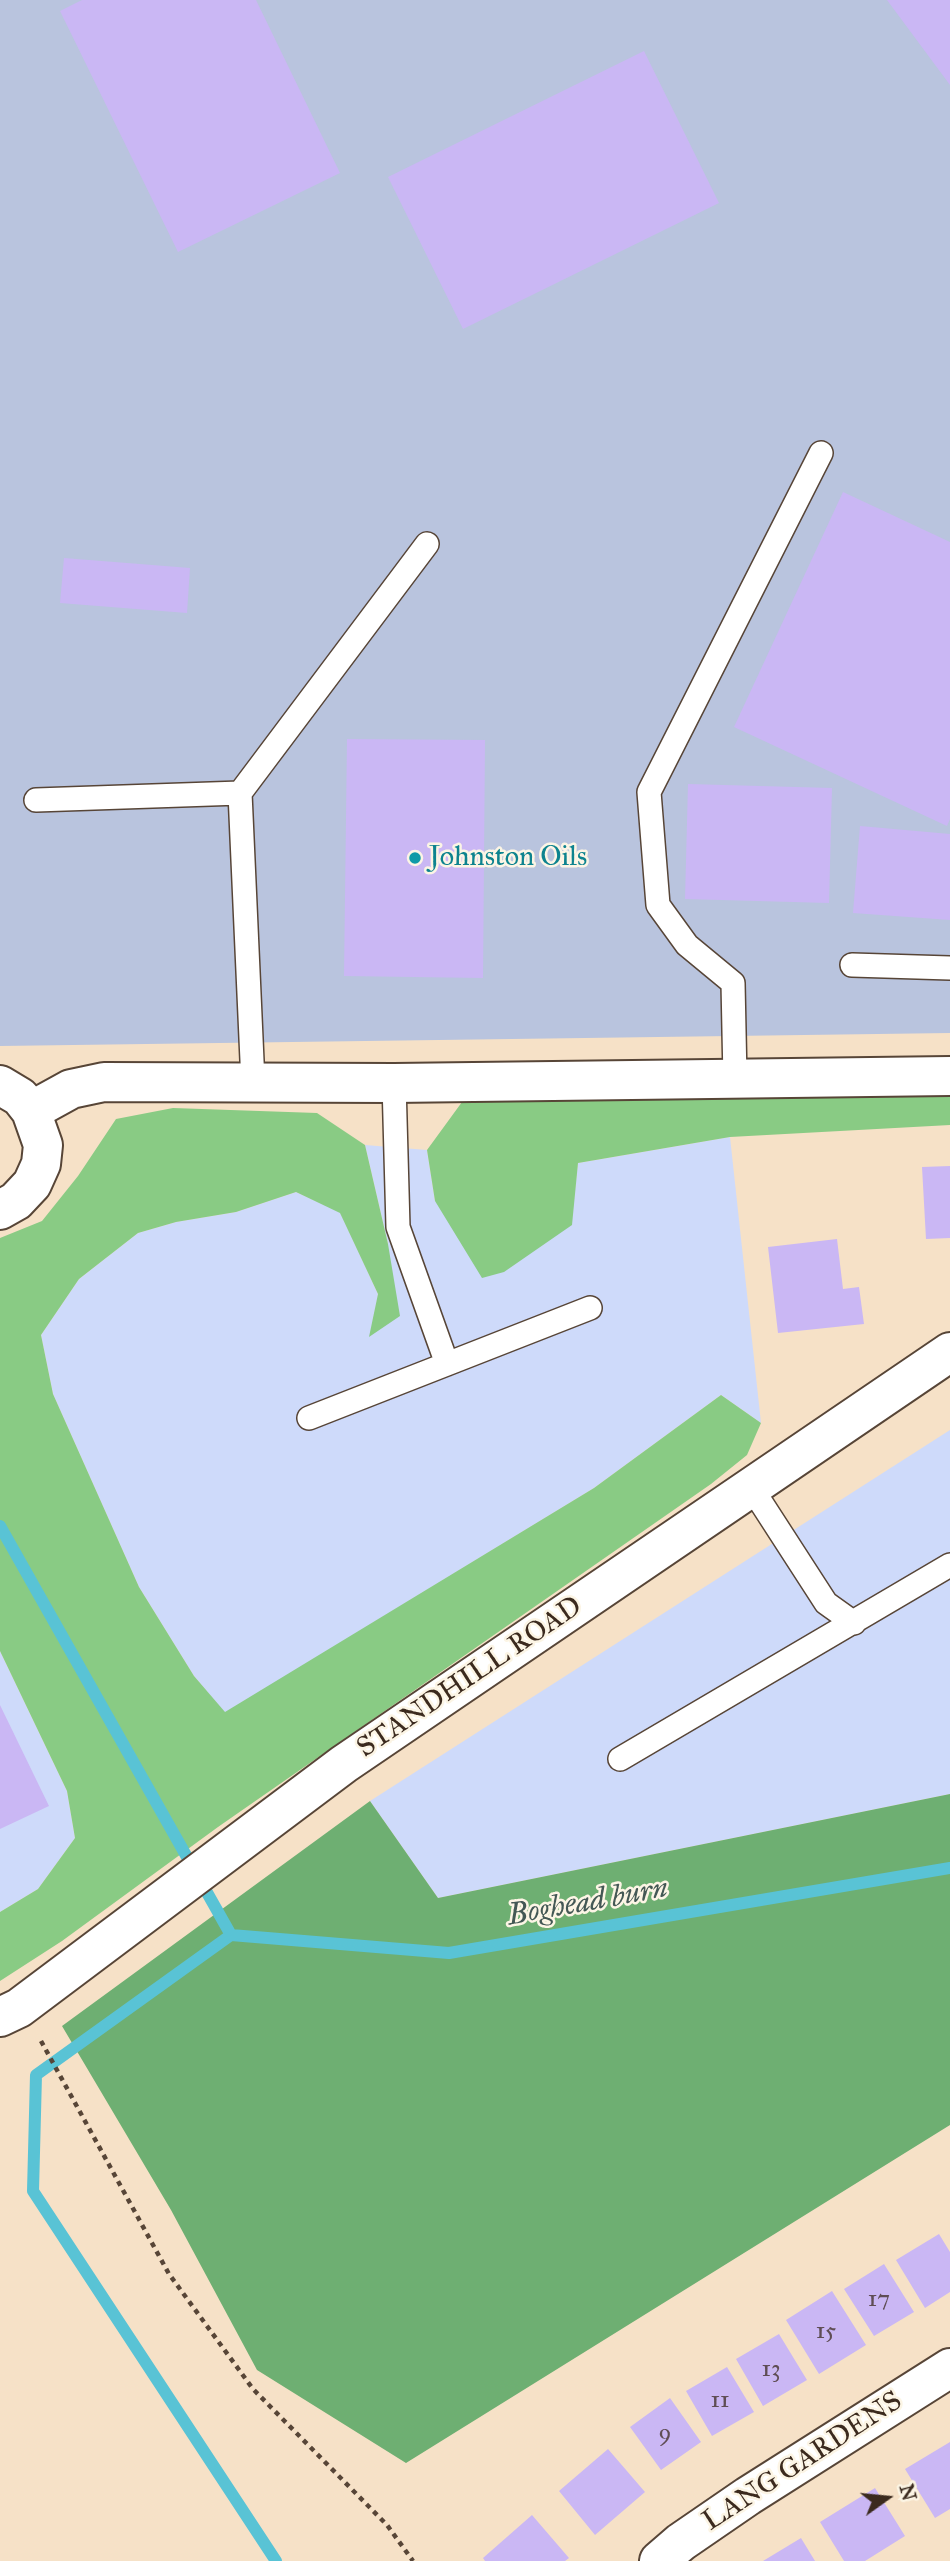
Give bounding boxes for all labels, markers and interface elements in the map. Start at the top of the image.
place label: Johnston Oils [429,841,587,875]
marker: Johnston Oils [407,850,423,866]
street label: STANDHILL ROAD [351,1590,589,1766]
water label: Boghead burn [505,1871,671,1935]
house number: 17 [868,2286,890,2314]
house number: 15 [816,2318,836,2346]
house number: 13 [761,2356,781,2384]
street label: LANG GARDENS [697,2385,909,2539]
house number: 11 [711,2387,729,2415]
house number: 9 [659,2420,671,2448]
north arrow [852,2463,922,2533]

